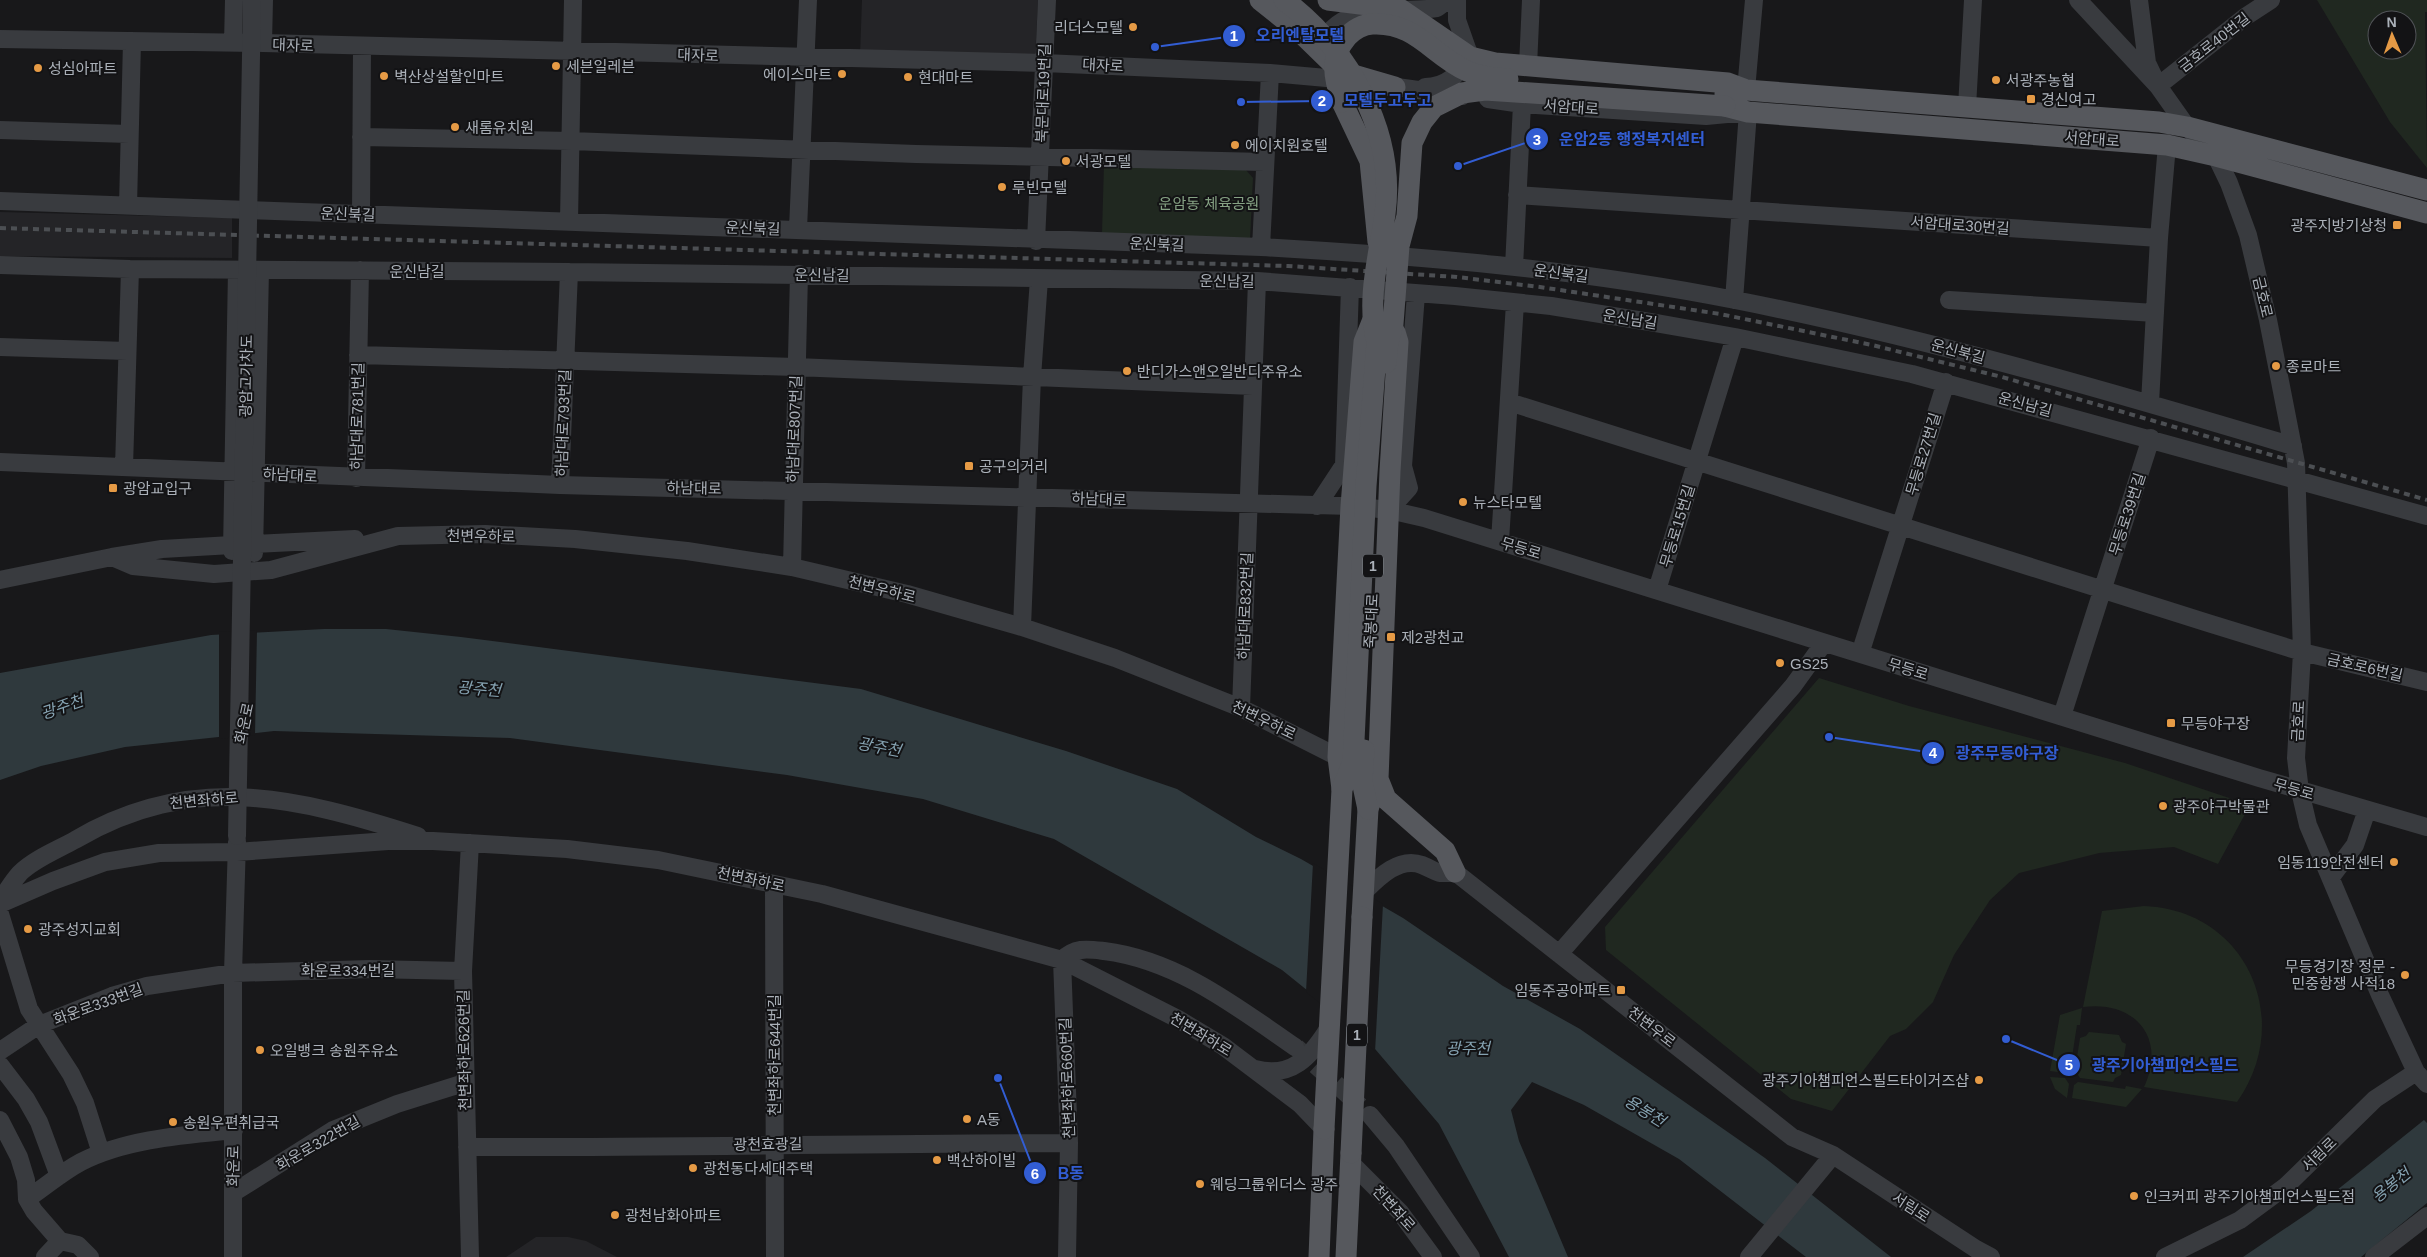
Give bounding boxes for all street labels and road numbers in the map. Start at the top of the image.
street label: 금호로40번길 [2175,9,2253,75]
street label: 대자로 [272,36,314,54]
street label: 북문대로19번길 [1033,43,1053,143]
street label: 대자로 [677,46,719,64]
street label: 대자로 [1082,55,1124,75]
street label: 서암대로 [1543,97,1599,117]
street label: 서암대로 [2064,129,2120,149]
street label: 운신북길 [320,205,376,223]
street label: 서암대로30번길 [1910,213,2010,237]
street label: 운신북길 [725,219,781,237]
street label: 운신북길 [1129,235,1185,253]
street label: 운신북길 [1533,261,1589,285]
street label: 운신남길 [389,263,445,280]
street label: 운신남길 [794,266,850,284]
street label: 운신남길 [1199,272,1255,290]
street label: 금호로 [2250,275,2276,319]
street label: 운신남길 [1601,306,1659,332]
street label: 광암고가차도 [237,334,255,418]
street label: 운신북길 [1929,336,1987,366]
street label: 하남대로781번길 [348,362,366,470]
street label: 하남대로793번길 [553,369,573,477]
street label: 하남대로807번길 [784,375,804,483]
street label: 운신남길 [1996,389,2054,419]
street label: 무등로27번길 [1902,411,1944,497]
street label: 하남대로 [262,465,318,485]
street label: 무등로39번길 [2106,471,2148,557]
street label: 하남대로 [666,479,722,497]
street label: 무등로15번길 [1656,483,1698,569]
street label: 하남대로 [1071,490,1127,508]
street label: 천변우하로 [446,527,516,545]
street label: 무등로 [1499,534,1543,562]
street label: 하남대로832번길 [1235,552,1255,660]
road number: 1 [1363,554,1383,578]
street label: 천변우하로 [846,572,918,606]
street label: 죽봉대로 [1361,593,1381,649]
street label: 금호로6번길 [2325,650,2405,684]
street label: 무등로 [1886,655,1930,683]
street label: 천변우하로 [1229,697,1299,743]
street label: 금호로 [2288,700,2308,742]
street label: 화운로 [231,701,257,745]
street label: 무등로 [2272,775,2316,803]
street label: 천변좌하로 [169,789,239,811]
street label: 천변좌하로 [715,864,787,894]
street label: 화운로334번길 [301,962,395,979]
street label: 화운로333번길 [51,980,145,1028]
street label: 천변좌하로626번길 [454,989,474,1111]
street label: 천변좌하로644번길 [766,994,783,1116]
street label: 천변우로 [1625,1003,1679,1051]
street label: 천변좌하로 [1167,1009,1235,1059]
street label: 천변좌하로660번길 [1056,1017,1078,1139]
road number: 1 [1347,1024,1367,1046]
street label: 화운로322번길 [273,1112,363,1174]
street label: 서림로 [2298,1134,2340,1174]
street label: 광천효광길 [733,1135,803,1153]
street label: 화운로 [224,1145,242,1187]
street label: 천변좌로 [1369,1182,1419,1234]
street label: 서림로 [1889,1189,1933,1225]

